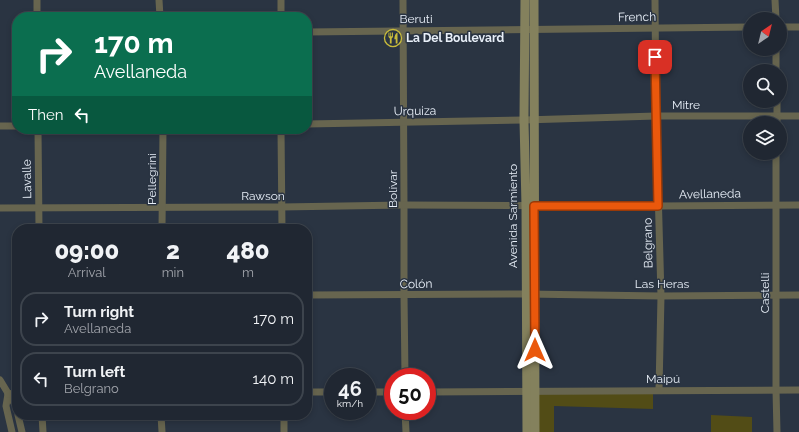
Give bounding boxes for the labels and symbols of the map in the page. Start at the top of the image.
street label: French [618,10,656,24]
street label: Beruti [399,12,433,26]
north arrow [743,12,787,56]
restaurant icon: La Del Boulevard [383,28,403,48]
place label: La Del Boulevard [406,31,504,45]
pin [638,40,672,74]
street label: Mitre [672,98,700,112]
street label: Urquiza [394,104,436,118]
street label: Pellegrini [145,153,159,205]
street label: Lavalle [20,159,34,199]
street label: Avenida Sarmiento [506,164,520,268]
street label: Bolívar [386,169,400,208]
street label: Avellaneda [679,186,741,202]
street label: Rawson [241,189,285,203]
street label: Belgrano [641,218,655,268]
street label: Castelli [758,273,772,313]
street label: Colón [399,277,433,291]
street label: Las Heras [635,277,690,291]
position arrow [514,329,556,371]
speed limit sign: 50 [384,368,436,420]
street label: Maipú [646,372,680,386]

